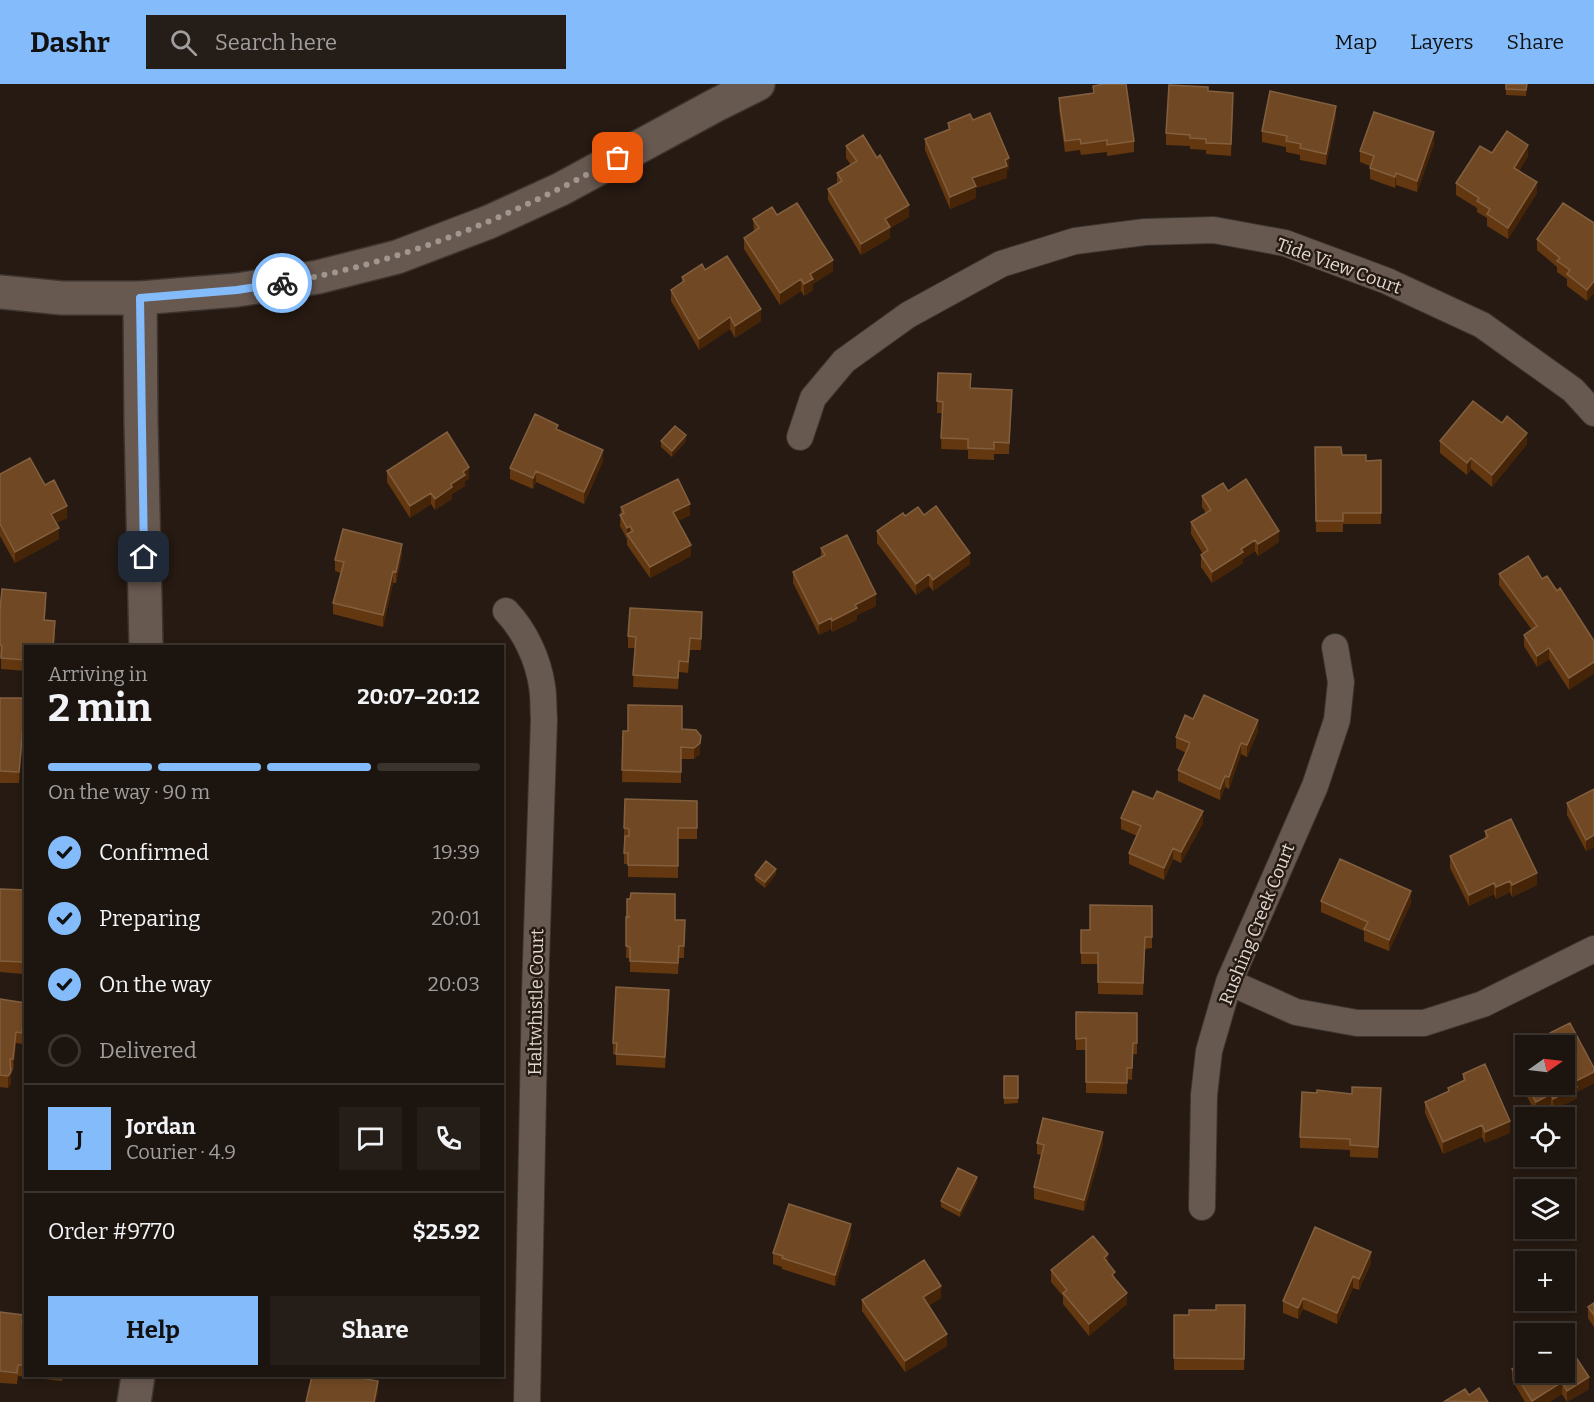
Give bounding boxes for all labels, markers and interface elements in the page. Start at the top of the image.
search box [146,15,566,69]
text: Dashr [30,26,110,59]
icon: search [167,26,200,59]
text: Search here [215,29,337,56]
text: Map [1335,29,1377,55]
text: Layers [1410,29,1474,55]
text: Share [1507,29,1564,55]
pin [592,132,643,183]
icon: bag [601,141,634,174]
street label: Tide View Court [1274,233,1405,299]
courier [252,253,312,313]
icon: bike [266,267,299,300]
pin [118,531,169,582]
icon: home [127,540,160,573]
text: Arriving in [48,662,147,686]
text: 20:07–20:12 [357,683,480,710]
text: 2 min [48,685,152,731]
text: On the way · 90 m [48,780,210,804]
icon: check [48,836,81,869]
text: Confirmed [99,839,209,866]
text: 19:39 [433,840,480,864]
street label: Rushing Creek Court [1215,840,1300,1008]
icon: check [48,902,81,935]
text: Preparing [99,905,201,932]
text: 20:01 [431,906,480,930]
street label: Haltwhistle Court [524,928,548,1076]
icon: check [48,968,81,1001]
text: On the way [99,971,211,998]
text: 20:03 [428,972,480,996]
north arrow [1515,1035,1575,1095]
map controls [1515,1035,1575,1383]
text: Delivered [99,1037,197,1064]
button: chat [339,1107,402,1170]
button: phone [417,1107,480,1170]
button: locate [1515,1107,1575,1167]
text: Jordan [126,1113,196,1140]
text: J [76,1125,83,1152]
text: Courier · 4.9 [126,1140,236,1164]
button: layers [1515,1179,1575,1239]
text: Order #9770 [48,1218,176,1245]
text: $25.92 [412,1218,480,1245]
button: + [1515,1251,1575,1311]
button: Help [48,1296,258,1365]
button: Share [270,1296,480,1365]
button: − [1515,1323,1575,1383]

